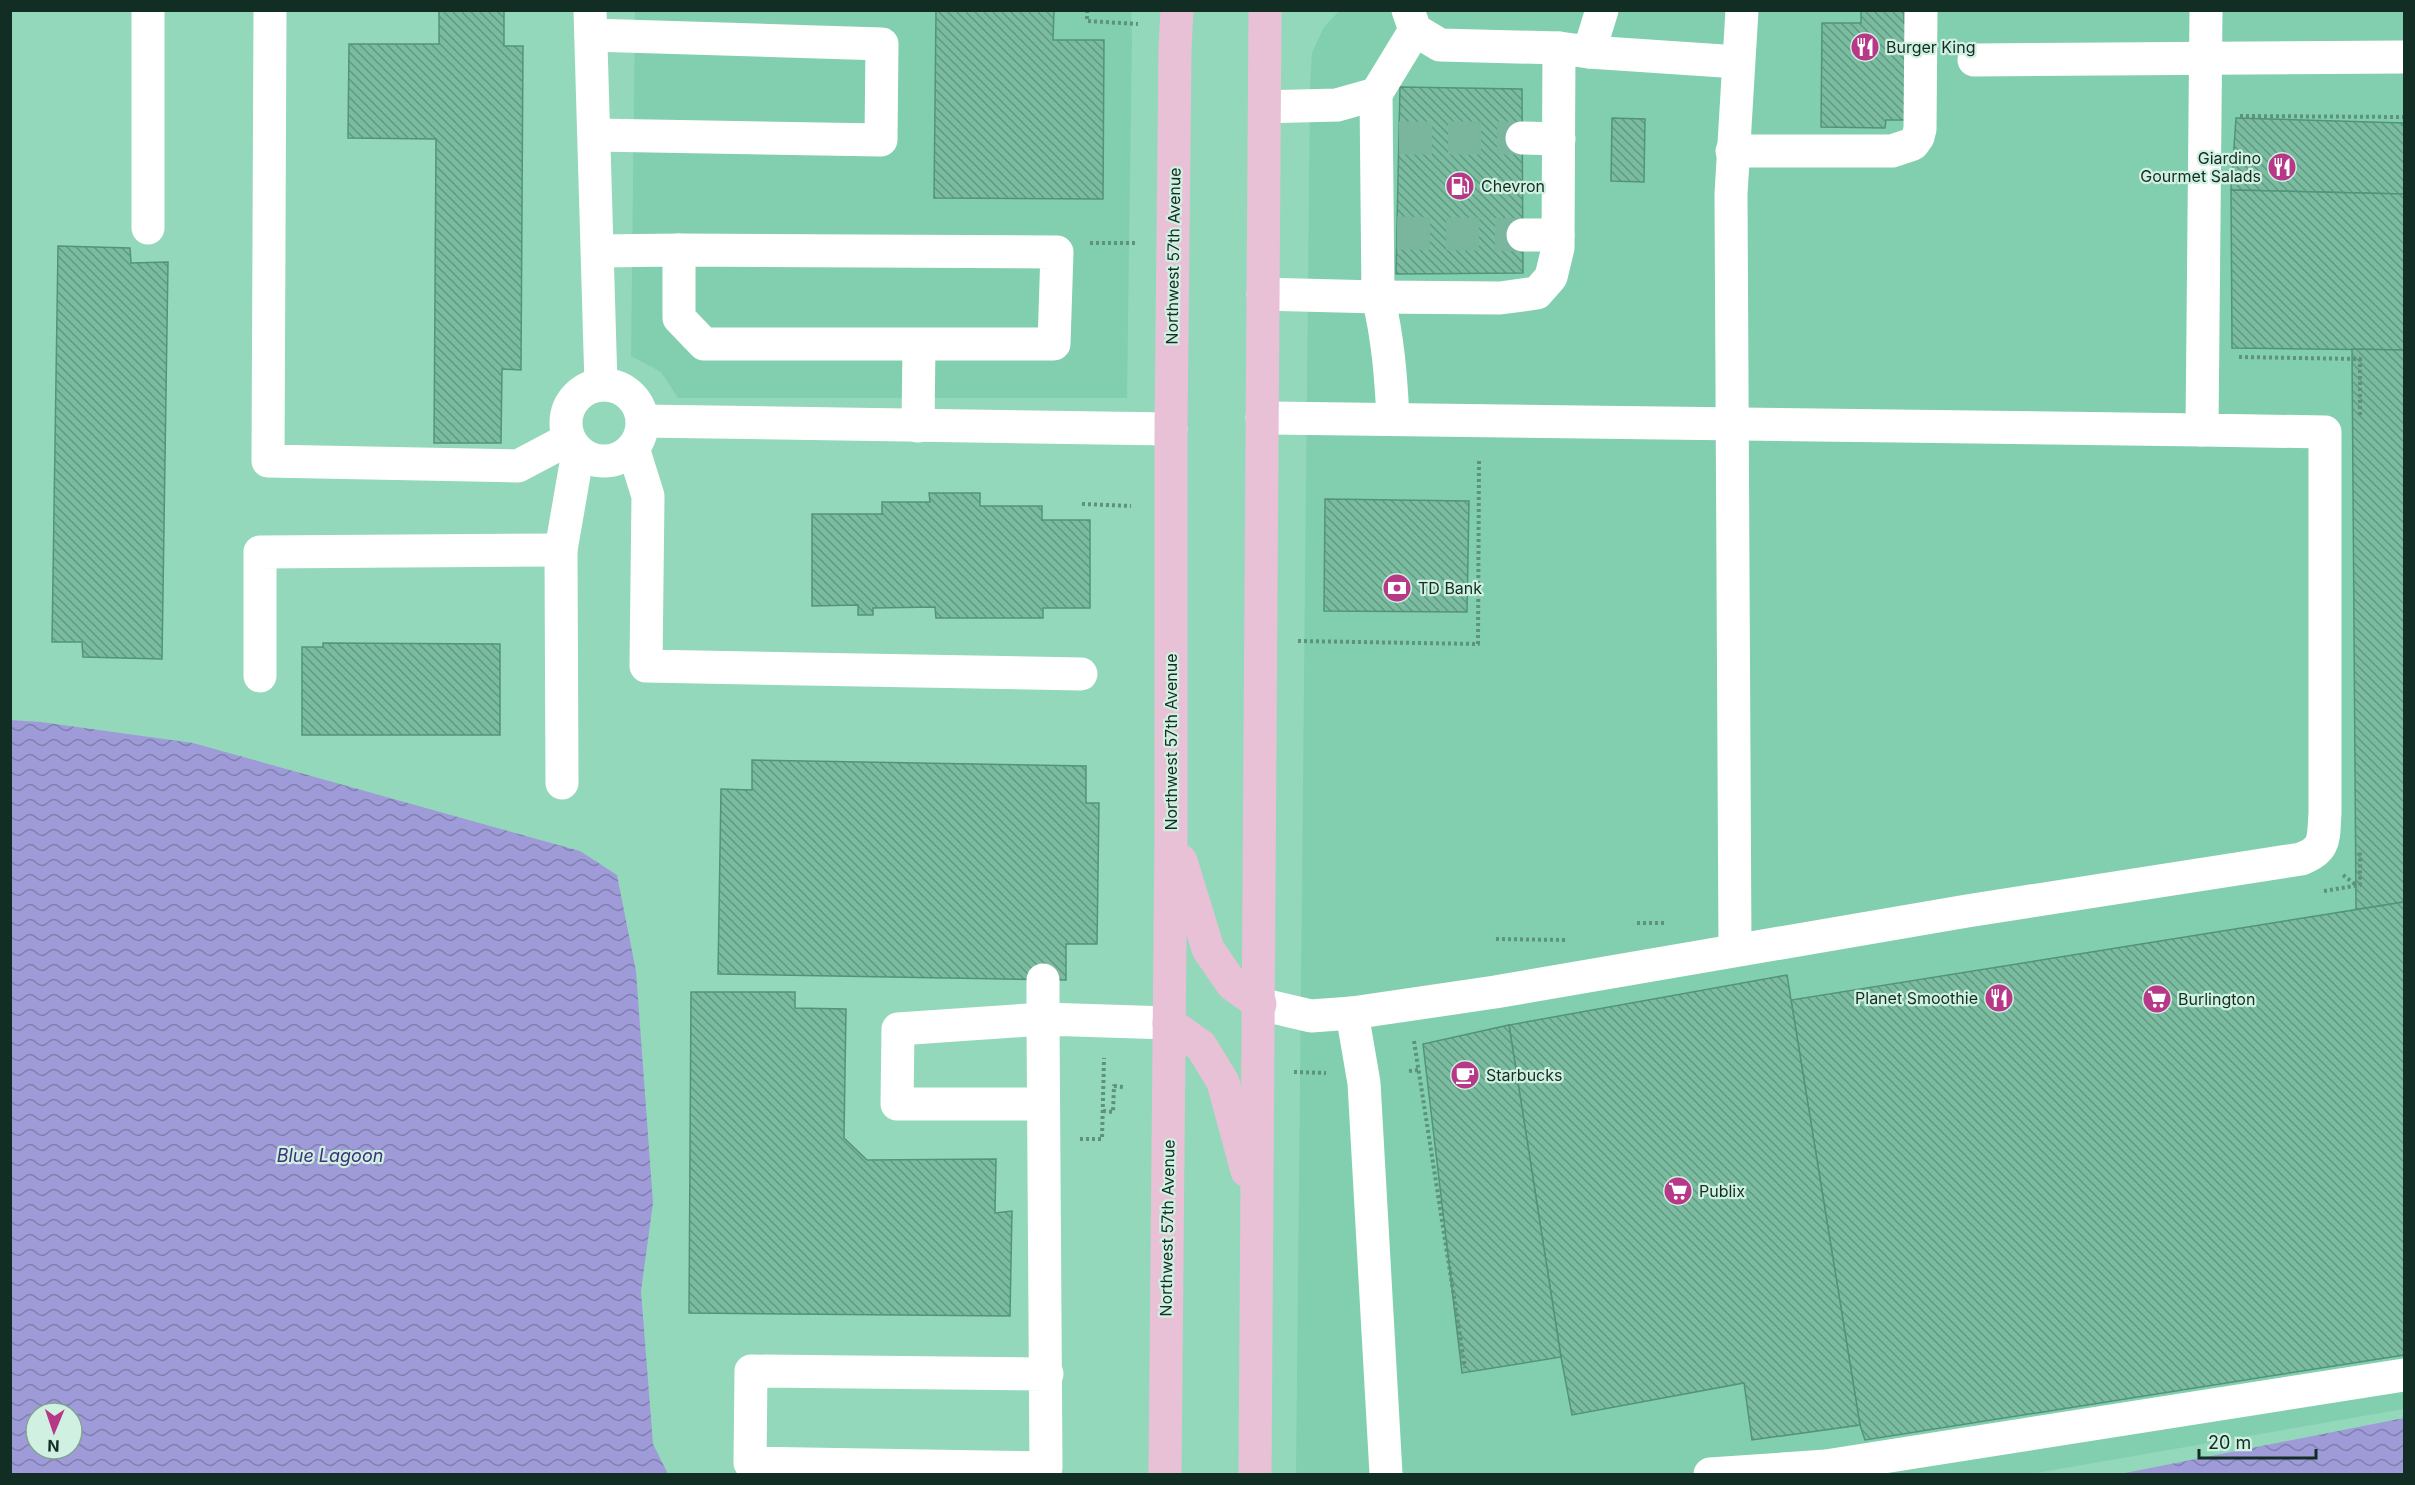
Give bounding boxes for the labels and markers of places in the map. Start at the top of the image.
restaurant icon: Burger King [1849,31,1881,63]
place label: Burger King [1886,37,1976,57]
place label: Giardino Gourmet Salads [2140,148,2261,186]
restaurant icon: Giardino Gourmet Salads [2266,151,2298,183]
fuel station icon: Chevron [1444,170,1476,202]
place label: Chevron [1481,176,1545,196]
bank icon: TD Bank [1381,572,1413,604]
place label: TD Bank [1418,578,1482,598]
restaurant icon: Planet Smoothie [1983,982,2015,1014]
supermarket icon: Burlington [2141,983,2173,1015]
place label: Planet Smoothie [1855,988,1978,1008]
place label: Burlington [2178,989,2255,1009]
cafe icon: Starbucks [1449,1059,1481,1091]
place label: Starbucks [1486,1065,1562,1085]
supermarket icon: Publix [1662,1175,1694,1207]
place label: Publix [1699,1181,1745,1201]

